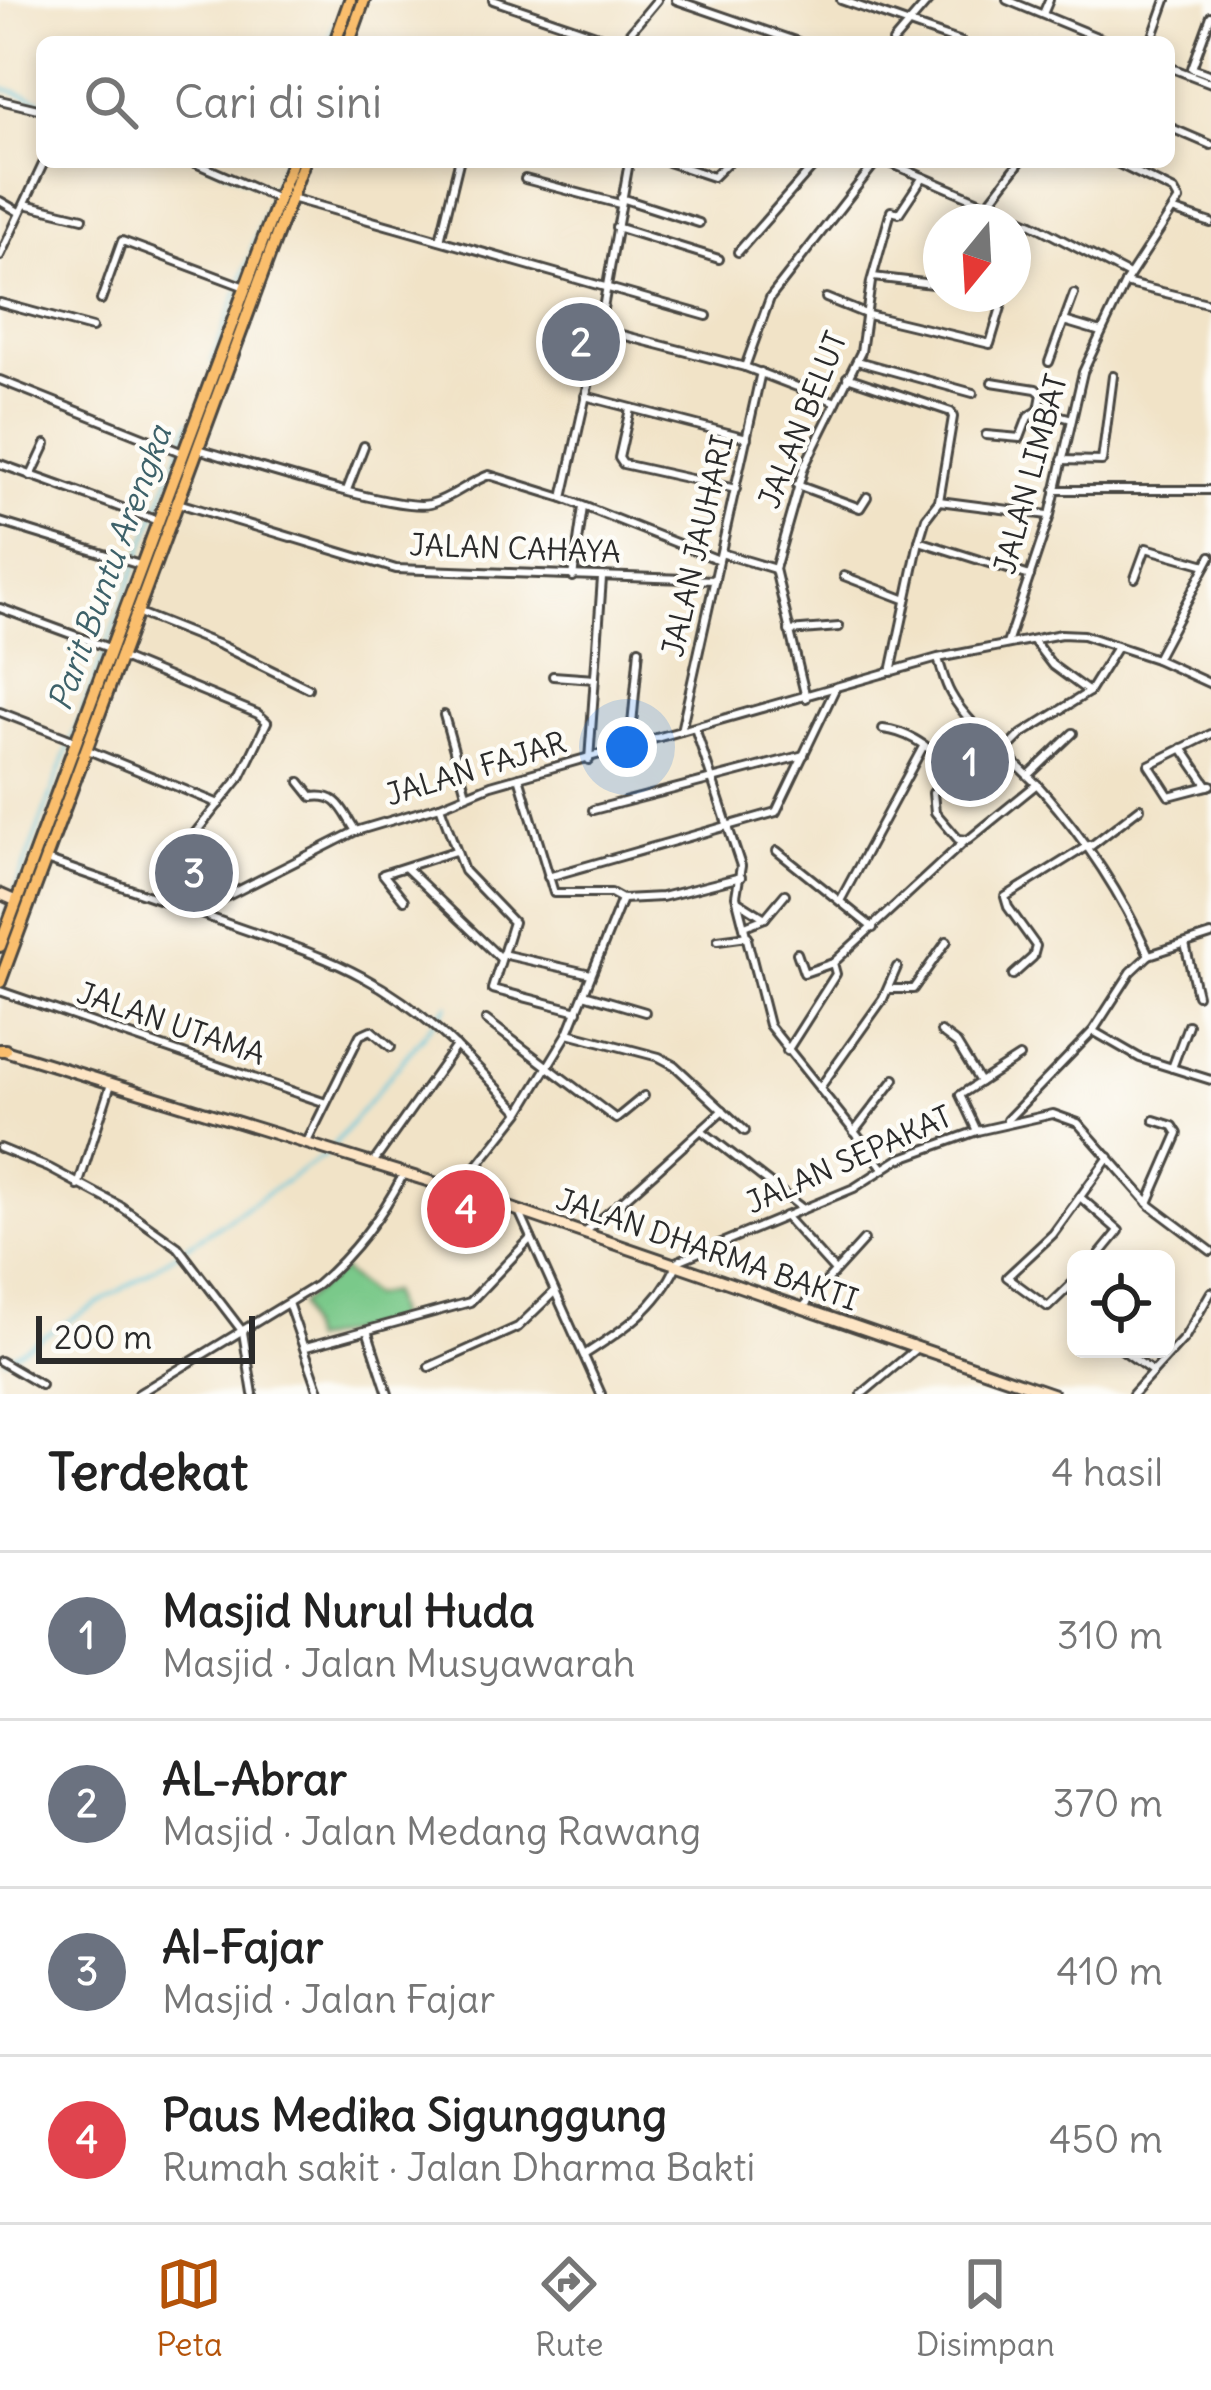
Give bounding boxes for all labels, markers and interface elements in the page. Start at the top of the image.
search box [36,36,1175,168]
icon: search [78,69,144,135]
text: Cari di sini [174,74,382,130]
north arrow [923,204,1031,312]
pin: 2 [542,297,620,387]
street label: JALAN BELUT [749,326,855,514]
street label: JALAN LIMBAT [985,370,1075,578]
water label: Parit Buntu Arengka [38,418,181,716]
street label: JALAN JAUHARI [653,431,741,660]
street label: JALAN CAHAYA [409,525,621,571]
your location [597,717,657,777]
pin: 1 [931,717,1009,807]
street label: JALAN FAJAR [381,723,570,813]
pin: 3 [155,828,233,918]
street label: JALAN UTAMA [72,973,270,1073]
street label: JALAN SEPAKAT [740,1097,957,1221]
pin: 4 [427,1164,505,1254]
street label: JALAN DHARMA BAKTI [552,1180,863,1319]
map controls [1067,1250,1175,1358]
button: locate [1067,1250,1175,1358]
scale bar [36,1310,255,1363]
text: 200 m [54,1316,152,1358]
text: Terdekat [48,1440,248,1504]
text: 4 hasil [1051,1448,1163,1497]
text: Masjid Nurul Huda [162,1583,535,1639]
text: 1 [79,1611,95,1660]
text: 310 m [1057,1611,1163,1660]
text: Masjid · Jalan Musyawarah [162,1639,635,1688]
text: AL-Abrar [162,1751,347,1807]
text: 2 [76,1779,98,1828]
text: 370 m [1053,1779,1163,1828]
text: Masjid · Jalan Medang Rawang [162,1807,701,1856]
text: Al-Fajar [162,1919,323,1975]
text: 3 [76,1947,98,1996]
text: 410 m [1056,1947,1163,1996]
text: Masjid · Jalan Fajar [162,1975,495,2024]
text: Paus Medika Sigunggung [162,2087,667,2143]
text: 4 [76,2115,98,2164]
text: 450 m [1049,2115,1163,2164]
text: Rumah sakit · Jalan Dharma Bakti [162,2143,755,2192]
tab: Peta [156,2251,223,2365]
tab: Rute [535,2251,604,2365]
tab: Disimpan [916,2251,1055,2365]

